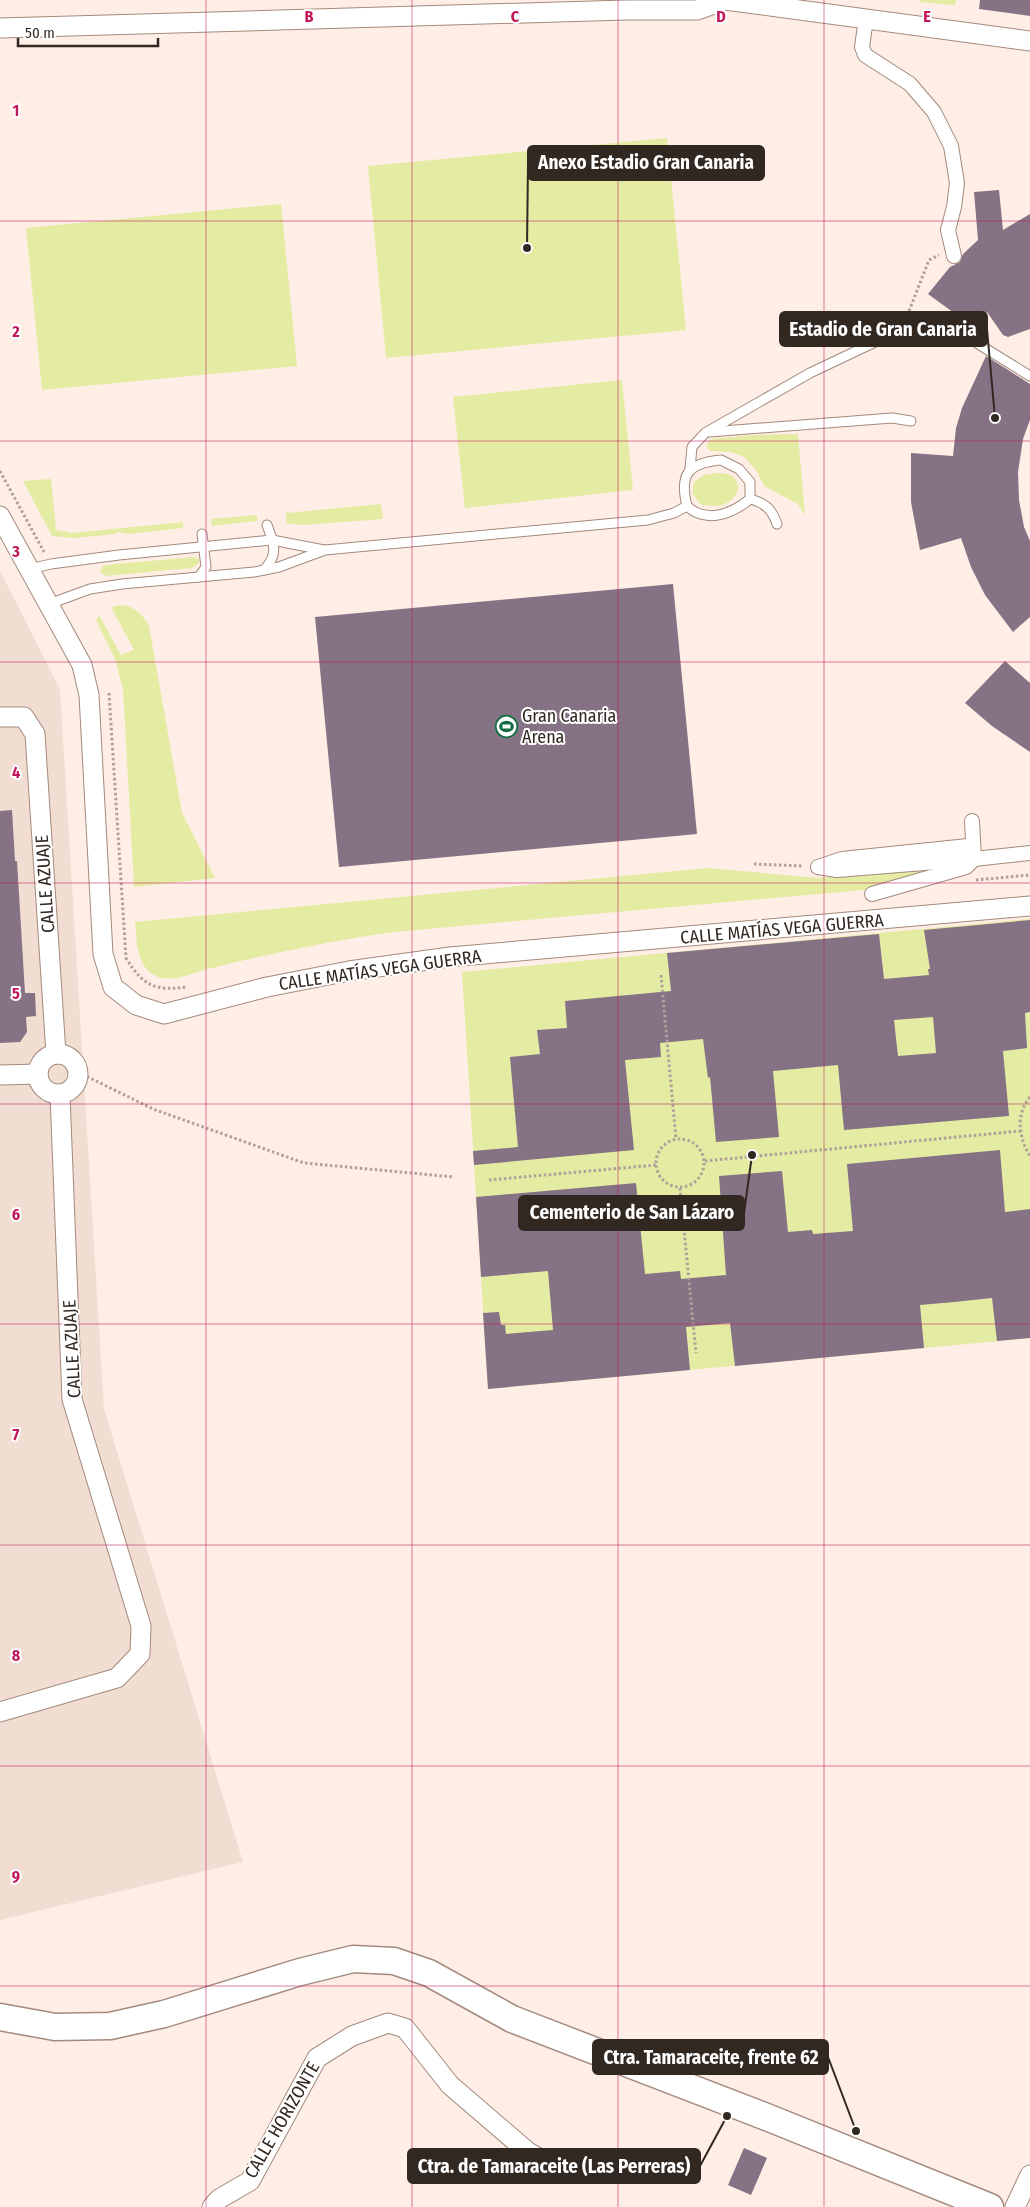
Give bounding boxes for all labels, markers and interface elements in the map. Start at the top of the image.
text: B [305,7,314,26]
text: C [511,7,520,26]
text: D [716,7,726,26]
text: E [923,7,931,26]
scale bar [18,15,158,47]
text: 50 m [25,24,55,42]
text: 1 [13,101,19,120]
callout: Anexo Estadio Gran Canaria [528,146,764,180]
text: Anexo Estadio Gran Canaria [537,151,754,174]
callout: Estadio de Gran Canaria [780,312,987,346]
text: Estadio de Gran Canaria [789,318,977,341]
text: 2 [11,322,20,341]
text: 3 [11,542,20,561]
place label: Gran Canaria Arena [522,705,616,748]
sports icon: Gran Canaria Arena [494,714,518,738]
text: 4 [12,763,20,782]
street label: CALLE AZUAJE [31,834,59,934]
street label: CALLE MATÍAS VEGA GUERRA [679,908,885,949]
street label: CALLE MATÍAS VEGA GUERRA [277,944,483,995]
text: 5 [12,984,20,1003]
callout: Cementerio de San Lázaro [519,1196,744,1230]
text: Cementerio de San Lázaro [530,1201,734,1224]
text: 6 [12,1205,20,1224]
street label: CALLE AZUAJE [58,1299,86,1399]
text: 7 [13,1425,20,1444]
text: 8 [12,1646,21,1665]
text: 9 [12,1867,20,1886]
callout: Ctra. Tamaraceite, frente 62 [593,2040,828,2074]
text: Ctra. Tamaraceite, frente 62 [603,2046,819,2069]
street label: CALLE HORIZONTE [240,2058,324,2182]
callout: Ctra. de Tamaraceite (Las Perreras) [408,2149,700,2183]
text: Ctra. de Tamaraceite (Las Perreras) [418,2155,690,2178]

